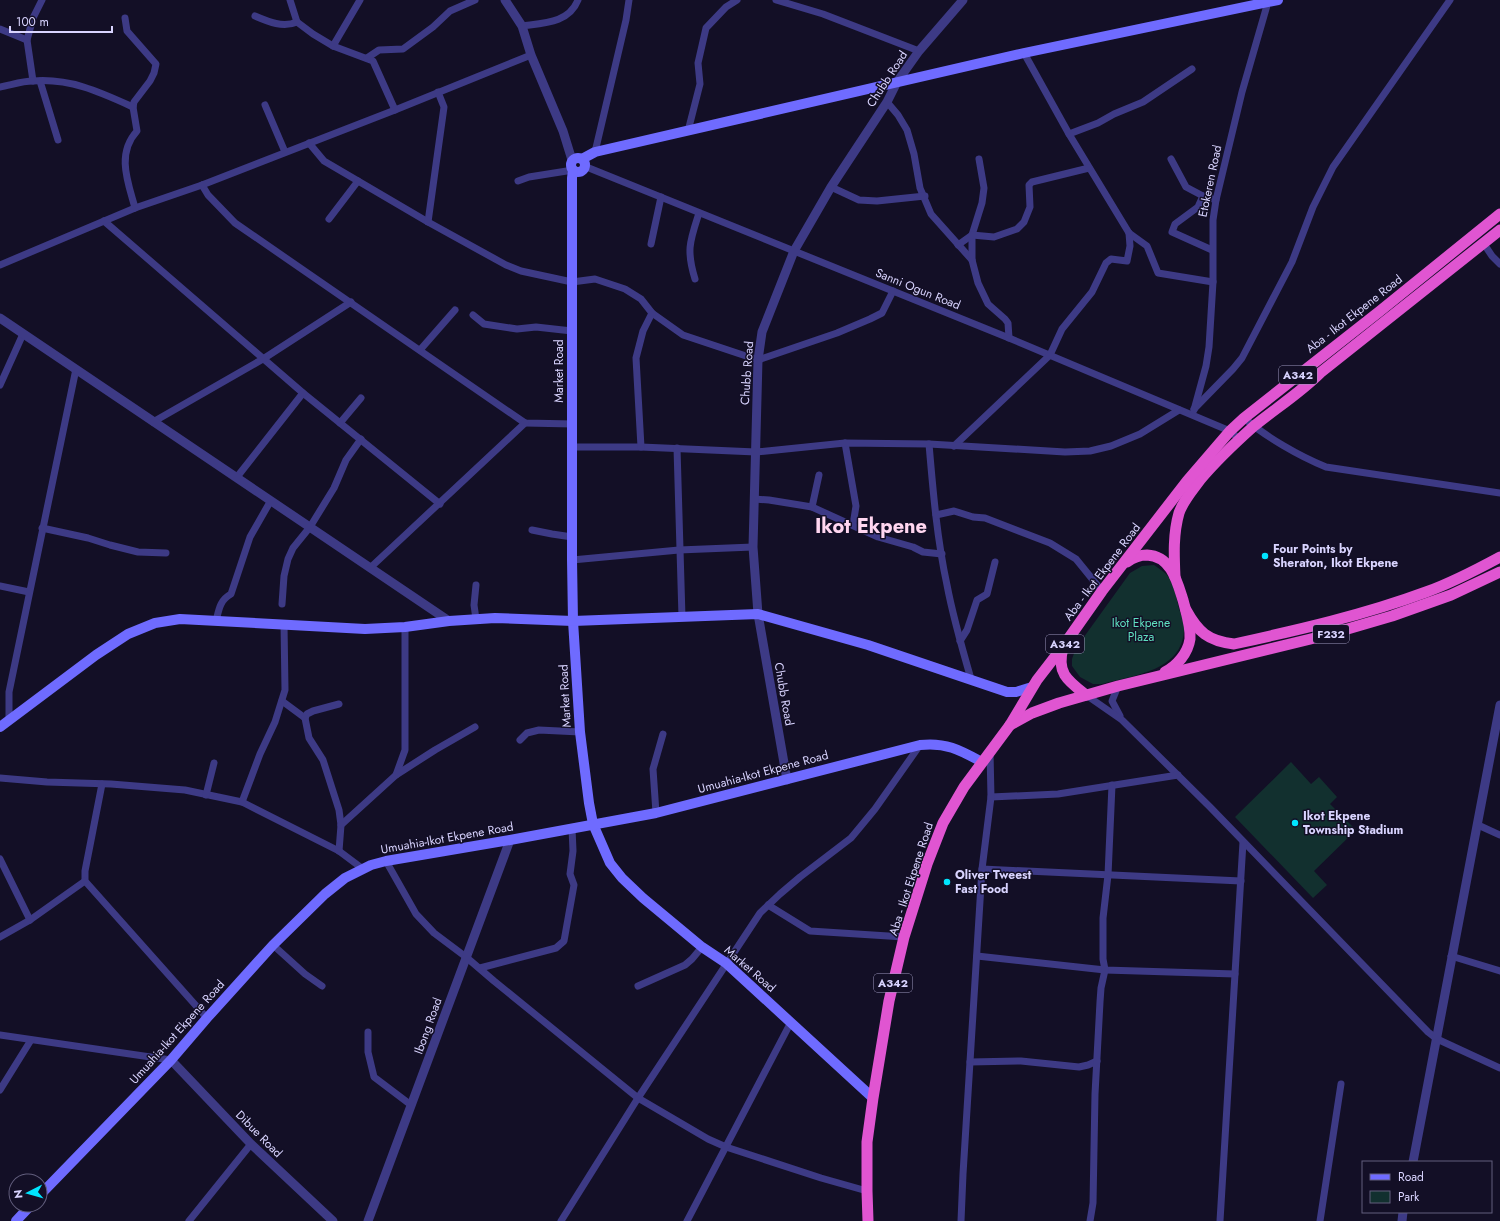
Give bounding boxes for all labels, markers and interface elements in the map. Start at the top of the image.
scale bar [10,8,112,34]
text: 100 m [16,13,49,31]
street label: Chubb Road [862,47,912,111]
street label: Etokeren Road [1194,143,1226,219]
street label: Sanni Ogun Road [873,264,963,314]
street label: Aba - Ikot Ekpene Road [1302,271,1406,357]
street label: Market Road [550,339,568,403]
street label: Chubb Road [736,340,758,406]
road number: A342 [1279,366,1317,384]
district label: Ikot Ekpene [815,512,927,541]
street label: Aba - Ikot Ekpene Road [1059,519,1145,625]
place label: Four Points by Sheraton, Ikot Ekpene [1273,540,1398,572]
marker: Four Points by Sheraton, Ikot Ekpene [1260,551,1270,561]
park label: Ikot Ekpene Plaza [1112,614,1170,646]
road number: F232 [1313,625,1349,643]
road number: A342 [1046,635,1084,653]
street label: Chubb Road [770,661,798,727]
street label: Market Road [554,664,576,728]
street label: Umuahia-Ikot Ekpene Road [696,746,830,798]
place label: Ikot Ekpene Township Stadium [1303,807,1403,839]
street label: Umuahia-Ikot Ekpene Road [379,817,515,859]
marker: Ikot Ekpene Township Stadium [1290,818,1300,828]
street label: Aba - Ikot Ekpene Road [884,820,938,938]
place label: Oliver Tweest Fast Food [955,866,1032,898]
marker: Oliver Tweest Fast Food [942,877,952,887]
street label: Market Road [720,941,780,997]
road number: A342 [874,974,912,992]
street label: Umuahia-Ikot Ekpene Road [125,976,229,1088]
street label: Ibong Road [409,995,447,1057]
street label: Dibue Road [231,1106,287,1162]
legend [1362,1161,1492,1213]
text: Road [1398,1168,1424,1186]
north arrow [8,1173,48,1213]
text: Park [1398,1188,1420,1206]
text: N [10,1189,26,1199]

